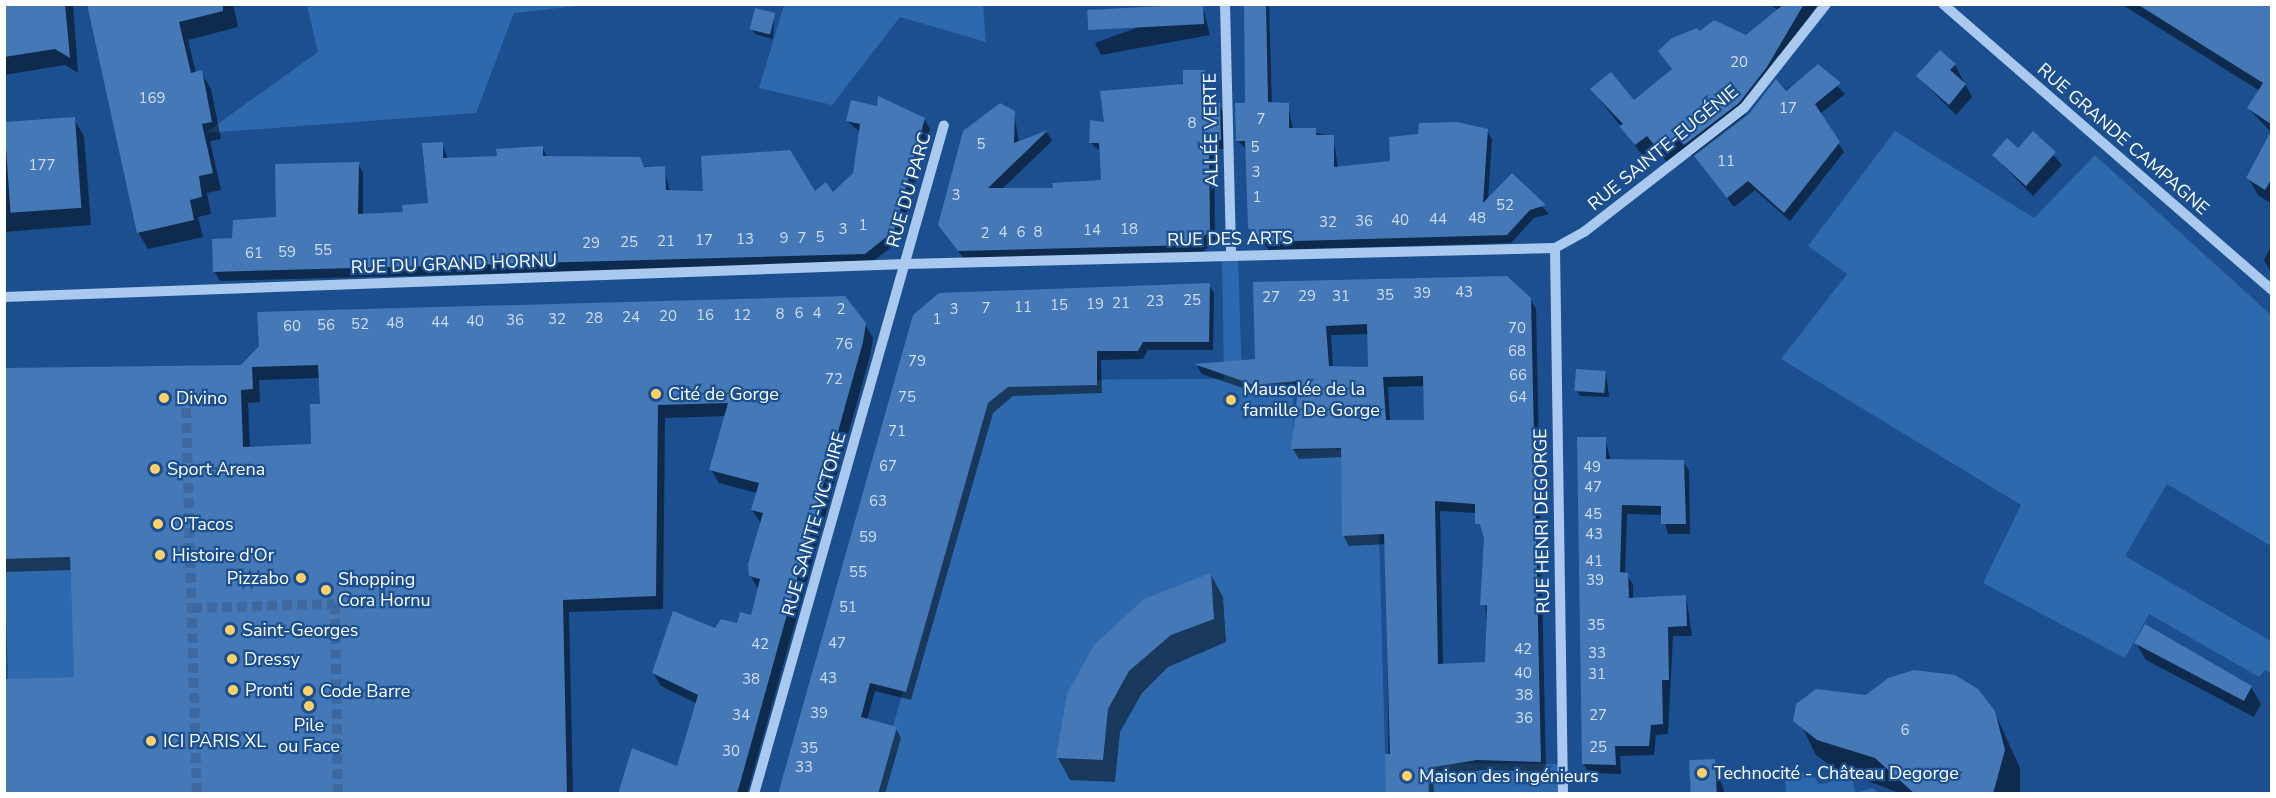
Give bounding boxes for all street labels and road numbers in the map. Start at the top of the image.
street label: RUE GRANDE CAMPAGNE [2033,59,2213,219]
street label: ALLÉE VERTE [1199,73,1223,187]
street label: RUE SAINTE-EUGÉNIE [1584,81,1742,215]
street label: RUE DU PARC [882,130,936,250]
street label: RUE DES ARTS [1167,227,1293,251]
street label: RUE DU GRAND HORNU [350,250,558,278]
street label: RUE HENRI DEGORGE [1530,428,1554,614]
street label: RUE SAINTE-VICTOIRE [777,430,851,618]

